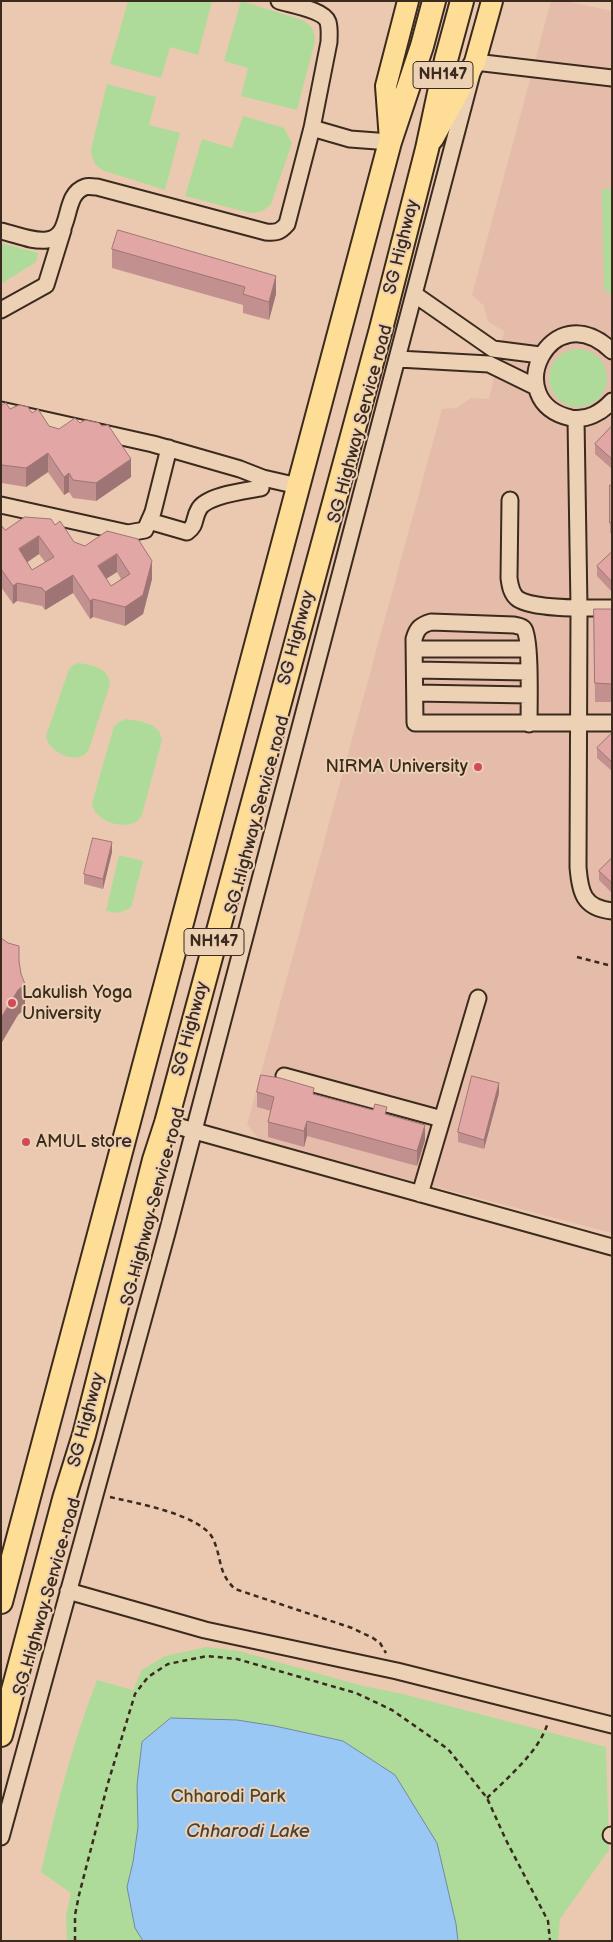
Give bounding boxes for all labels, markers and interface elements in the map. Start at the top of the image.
road number: NH147 [413,62,473,88]
street label: SG Highway [380,197,424,297]
street label: SG Highway Service road [324,322,398,526]
street label: SG Highway [274,588,320,688]
street label: SG Highway Service road [221,713,295,917]
place label: NIRMA University [325,756,468,778]
marker: NIRMA University [472,761,484,773]
road number: NH147 [184,929,244,956]
street label: SG Highway [168,979,214,1079]
place label: Lakulish Yoga University [22,982,133,1024]
marker: Lakulish Yoga University [6,997,18,1009]
street label: SG Highway Service road [117,1105,191,1309]
place label: AMUL store [36,1131,132,1153]
marker: AMUL store [20,1136,32,1148]
street label: SG Highway [64,1370,110,1470]
street label: SG Highway Service road [9,1496,87,1698]
park label: Chharodi Park [171,1786,285,1808]
water label: Chharodi Lake [186,1821,310,1843]

